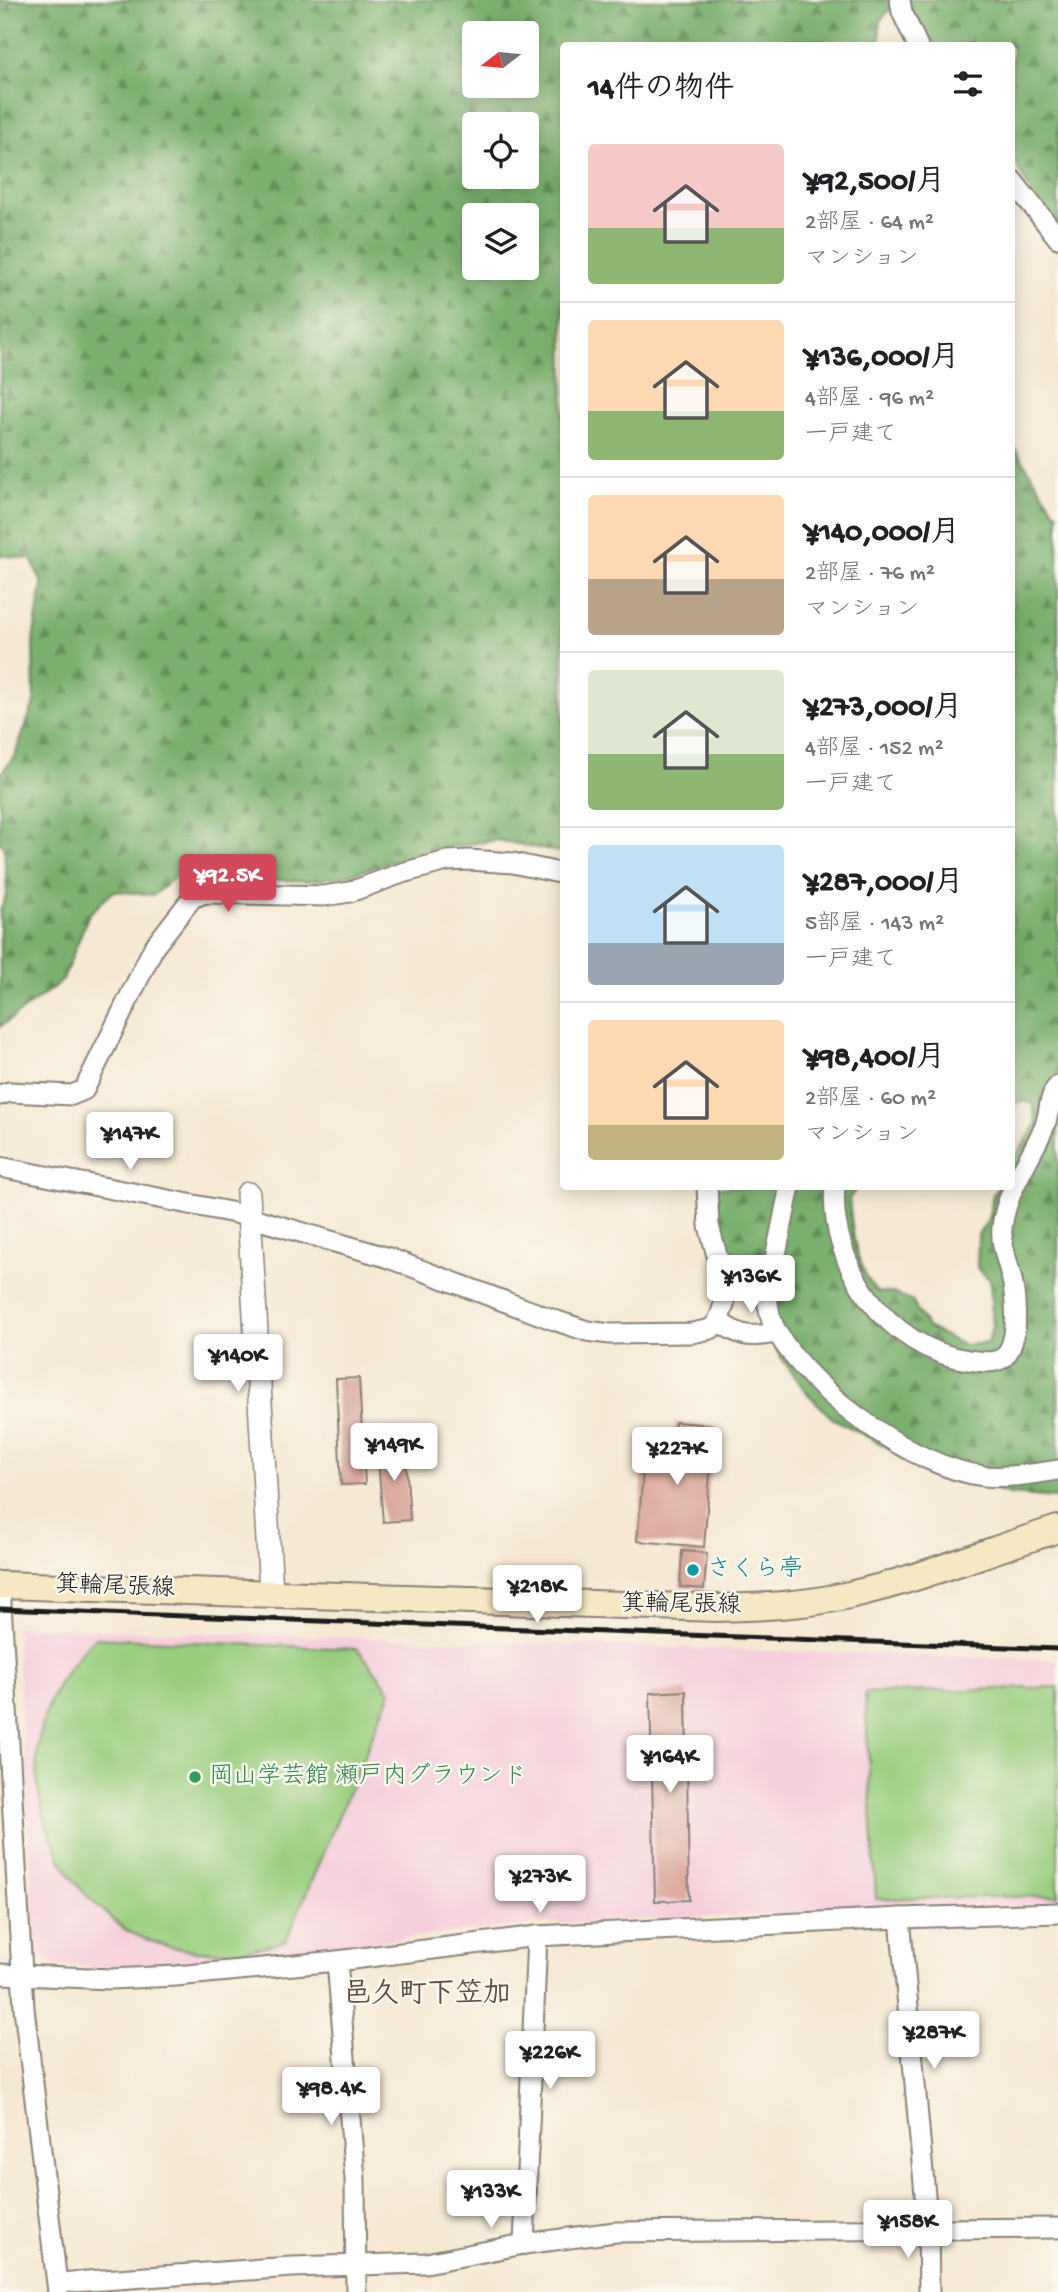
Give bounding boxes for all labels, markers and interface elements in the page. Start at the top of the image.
north arrow [462,21,539,98]
map controls [462,21,539,280]
icon: filters [949,65,987,103]
text: 14件の物件 [588,73,734,108]
button: locate [462,112,539,189]
text: ¥92,500/月 [805,166,945,201]
icon: home [644,172,728,256]
button: layers [462,203,539,280]
text: 2部屋 · 64 m² [805,210,934,237]
text: マンション [805,246,919,273]
text: ¥136,000/月 [805,342,960,377]
icon: home [644,348,728,432]
text: 4部屋 · 96 m² [805,386,934,413]
text: 一戸建て [805,422,897,449]
text: ¥140,000/月 [805,517,960,552]
icon: home [644,523,728,607]
text: 2部屋 · 76 m² [805,561,935,588]
text: マンション [805,597,919,624]
text: ¥273,000/月 [805,692,963,727]
icon: home [644,698,728,782]
text: 4部屋 · 152 m² [805,736,944,763]
text: 一戸建て [805,772,897,799]
pin: ¥92.5K [171,855,285,914]
text: ¥92.5K [195,863,261,890]
text: ¥287,000/月 [805,867,963,902]
icon: home [644,873,728,957]
text: 5部屋 · 143 m² [805,911,944,938]
text: 一戸建て [805,947,897,974]
text: ¥98,400/月 [805,1042,945,1077]
icon: home [644,1048,728,1132]
text: 2部屋 · 60 m² [805,1086,936,1113]
pin: ¥147K [81,1112,179,1172]
text: ¥147K [102,1121,158,1148]
text: マンション [805,1122,919,1149]
pin: ¥136K [702,1256,800,1315]
text: ¥136K [723,1264,779,1291]
pin: ¥140K [189,1334,287,1394]
text: ¥140K [210,1343,266,1370]
pin: ¥149K [345,1424,443,1483]
pin: ¥227K [628,1428,726,1487]
text: ¥149K [366,1432,422,1459]
text: ¥227K [648,1436,706,1463]
place label: さくら亭 [707,1555,803,1585]
marker: さくら亭 [685,1562,701,1578]
pin: ¥218K [488,1566,586,1625]
street label: 箕輪尾張線 [55,1570,176,1605]
text: ¥218K [509,1574,565,1601]
street label: 箕輪尾張線 [621,1589,741,1622]
pin: ¥164K [621,1736,719,1795]
text: ¥164K [642,1744,698,1771]
place label: 岡山学芸館 瀬戸内グラウンド [209,1762,527,1792]
marker: 岡山学芸館 瀬戸内グラウンド [187,1769,203,1785]
pin: ¥273K [491,1856,589,1915]
text: ¥273K [511,1864,569,1891]
district label: 邑久町下笠加 [343,1978,511,2012]
pin: ¥287K [885,2011,983,2071]
text: ¥287K [904,2020,964,2047]
pin: ¥226K [501,2032,599,2091]
text: ¥226K [521,2040,579,2067]
pin: ¥98.4K [274,2068,388,2127]
text: ¥98.4K [298,2076,364,2103]
pin: ¥133K [442,2170,540,2230]
text: ¥133K [463,2179,519,2206]
pin: ¥158K [859,2200,957,2260]
text: ¥158K [879,2209,937,2236]

